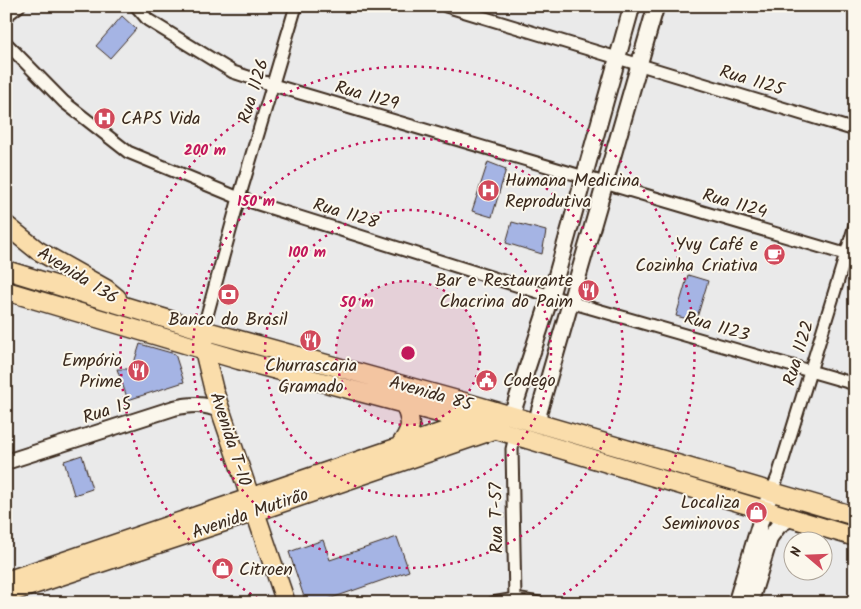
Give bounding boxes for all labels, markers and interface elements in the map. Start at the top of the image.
street label: Rua 1126 [231,55,278,128]
street label: Rua 1125 [716,58,789,105]
street label: Rua 1129 [331,73,402,119]
place label: CAPS Vida [121,105,201,134]
hospital icon: CAPS Vida [93,106,117,130]
text: 200 m [184,139,226,163]
place label: Humana Medicina Reprodutiva [505,167,640,217]
hospital icon: Humana Medicina Reprodutiva [477,178,501,202]
street label: Rua 1124 [699,181,771,228]
text: 150 m [237,190,275,214]
street label: Rua 1128 [309,191,382,238]
place label: Yvy Café e Cozinha Criativa [635,231,758,281]
street label: Avenida 136 [31,240,124,313]
text: 100 m [288,241,326,265]
cafe icon: Yvy Café e Cozinha Criativa [762,242,786,266]
place label: Bar e Restaurante Chacrina do Paim [435,267,573,317]
restaurant icon: Bar e Restaurante Chacrina do Paim [577,278,601,302]
bank icon: Banco do Brasil [216,282,240,306]
text: 50 m [339,291,374,315]
street label: Rua 1123 [680,304,753,351]
place label: Banco do Brasil [168,306,288,335]
street label: Rua 1122 [776,317,823,390]
restaurant icon: Churrascaria Gramado [299,328,323,352]
centre of rings [399,344,417,362]
place label: Empório Prime [62,347,122,397]
place label: Churrascaria Gramado [265,352,357,402]
restaurant icon: Empório Prime [126,358,150,382]
place label: Codego [503,367,556,396]
public building icon: Codego [475,368,499,392]
street label: Avenida 85 [385,369,477,421]
street label: Rua 15 [79,389,137,433]
street label: Avenida T-10 [201,389,258,490]
street label: Avenida Mutirão [188,481,313,548]
street label: Rua T-57 [482,482,513,554]
place label: Localiza Seminovos [663,489,740,539]
shop icon: Localiza Seminovos [744,500,768,524]
north arrow [784,532,834,582]
text: N [785,544,809,560]
place label: Citroen [239,556,293,585]
shop icon: Citroen [211,557,235,581]

